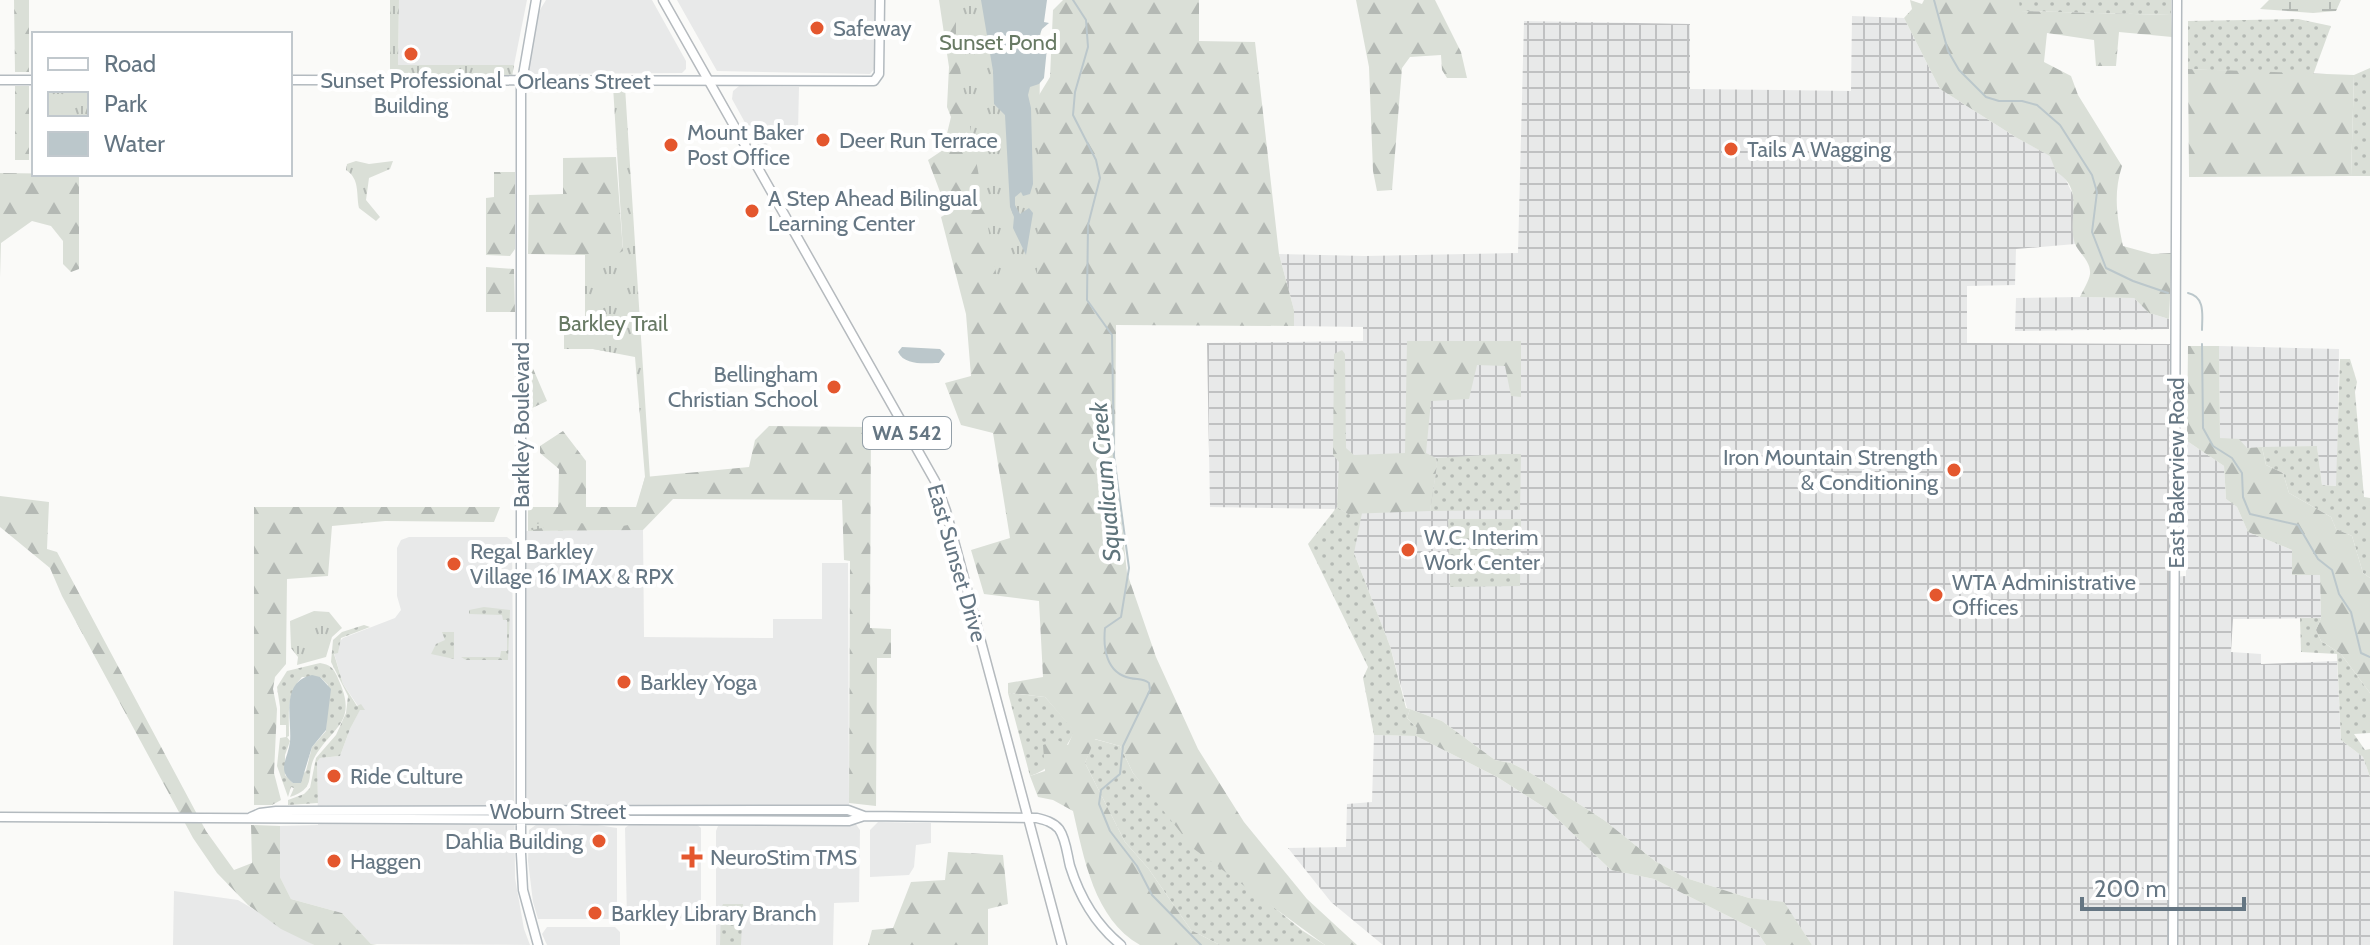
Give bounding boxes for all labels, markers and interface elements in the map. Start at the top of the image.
place label: Safeway [833,15,912,42]
marker: Safeway [808,19,826,37]
park label: Sunset Pond [939,29,1057,56]
legend [32,32,292,176]
marker: Sunset Professional Building [402,45,420,63]
text: Road [104,49,156,78]
place label: Sunset Professional Building [320,67,503,119]
street label: Orleans Street [517,68,651,95]
text: Park [104,89,147,118]
place label: Mount Baker Post Office [687,119,804,171]
place label: Deer Run Terrace [839,127,998,154]
text: Water [104,129,165,158]
marker: Deer Run Terrace [814,131,832,149]
marker: Mount Baker Post Office [662,136,680,154]
place label: Tails A Wagging [1747,136,1892,163]
marker: Tails A Wagging [1722,140,1740,158]
place label: A Step Ahead Bilingual Learning Center [768,185,978,237]
marker: A Step Ahead Bilingual Learning Center [743,202,761,220]
park label: Barkley Trail [558,310,669,337]
street label: Barkley Boulevard [508,342,535,508]
place label: Bellingham Christian School [668,361,819,413]
marker: Bellingham Christian School [825,378,843,396]
street label: East Bakerview Road [2163,378,2190,568]
water label: Squalicum Creek [1084,400,1126,563]
road number: WA 542 [863,417,951,449]
place label: Iron Mountain Strength & Conditioning [1723,444,1939,496]
marker: Iron Mountain Strength & Conditioning [1945,461,1963,479]
street label: East Sunset Drive [922,481,992,645]
place label: W.C. Interim Work Center [1424,524,1540,576]
place label: Regal Barkley Village 16 IMAX & RPX [470,538,674,590]
marker: W.C. Interim Work Center [1399,541,1417,559]
marker: Regal Barkley Village 16 IMAX & RPX [445,555,463,573]
place label: WTA Administrative Offices [1952,569,2136,621]
marker: WTA Administrative Offices [1927,586,1945,604]
place label: Barkley Yoga [640,669,757,696]
marker: Barkley Yoga [615,673,633,691]
place label: Ride Culture [350,763,463,790]
marker: Ride Culture [325,767,343,785]
street label: Woburn Street [490,798,627,825]
place label: Dahlia Building [445,828,584,855]
marker: Dahlia Building [590,832,608,850]
place label: NeuroStim TMS [710,844,857,871]
marker: NeuroStim TMS [681,846,703,868]
place label: Haggen [350,848,421,875]
marker: Haggen [325,852,343,870]
scale bar [2082,861,2244,911]
text: 200 m [2094,874,2167,903]
place label: Barkley Library Branch [611,900,817,927]
marker: Barkley Library Branch [586,904,604,922]

